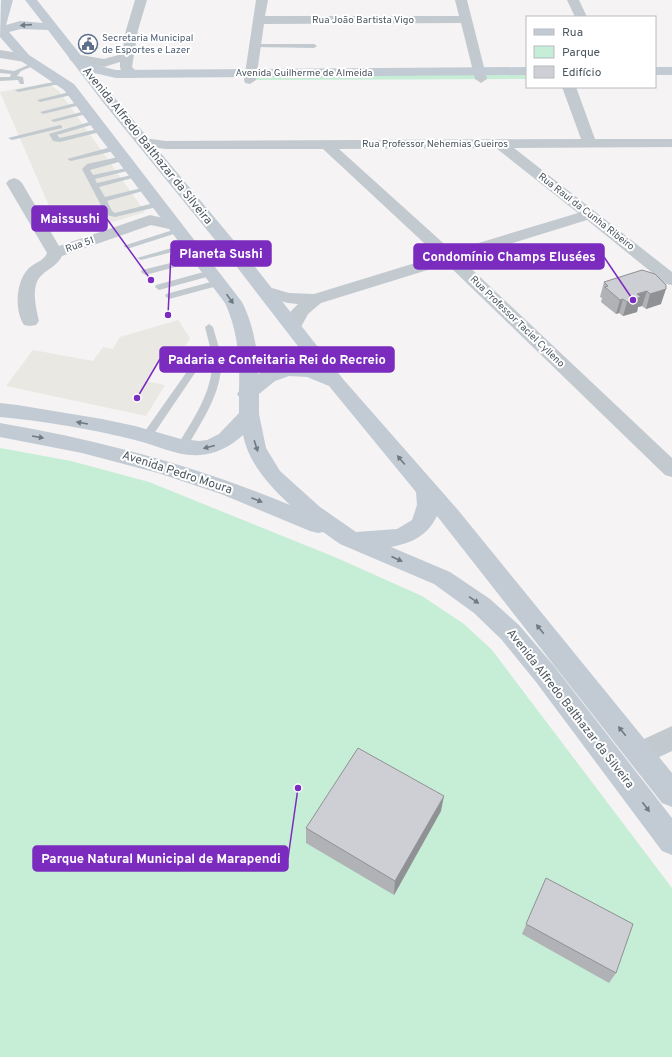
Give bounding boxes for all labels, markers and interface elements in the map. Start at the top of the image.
street label: Rua João Bartista Vigo [312,14,414,27]
legend [526,16,656,88]
one-way arrow [20,22,32,29]
text: Rua [562,25,583,41]
place label: Secretaria Municipal de Esportes e Lazer [102,32,194,57]
public building icon: Secretaria Municipal de Esportes e Lazer [77,33,99,55]
text: Parque [562,45,600,61]
street label: Avenida Alfredo Balthazar da Silveira [78,64,216,228]
text: Edifício [562,65,602,81]
street label: Avenida Guilherme de Almeida [235,67,373,80]
street label: Rua Professor Nehemias Gueiros [362,138,508,151]
street label: Rua Raul da Cunha Ribeiro [535,170,637,254]
callout: Maissushi [32,206,107,231]
text: Maissushi [40,212,100,228]
street label: Rua 51 [64,234,96,256]
callout: Planeta Sushi [171,241,271,266]
callout: Condomínio Champs Elusées [414,244,604,269]
text: Planeta Sushi [179,247,263,263]
text: Condomínio Champs Elusées [422,250,596,266]
street label: Rua Professor Taciel Cylleno [467,273,567,371]
one-way arrow [226,294,234,304]
callout: Padaria e Confeitaria Rei do Recreio [160,347,394,372]
text: Padaria e Confeitaria Rei do Recreio [168,353,386,369]
one-way arrow [76,420,88,426]
one-way arrow [32,434,45,440]
one-way arrow [253,440,259,452]
one-way arrow [203,444,215,450]
street label: Avenida Pedro Moura [120,448,234,498]
one-way arrow [396,455,405,465]
one-way arrow [251,498,263,504]
one-way arrow [392,556,403,562]
one-way arrow [469,596,479,604]
one-way arrow [536,624,545,634]
street label: Avenida Alfredo Balthazar da Silveira [503,626,637,792]
one-way arrow [617,725,626,736]
one-way arrow [642,802,651,813]
callout: Parque Natural Municipal de Marapendi [33,846,288,871]
text: Parque Natural Municipal de Marapendi [41,852,281,868]

